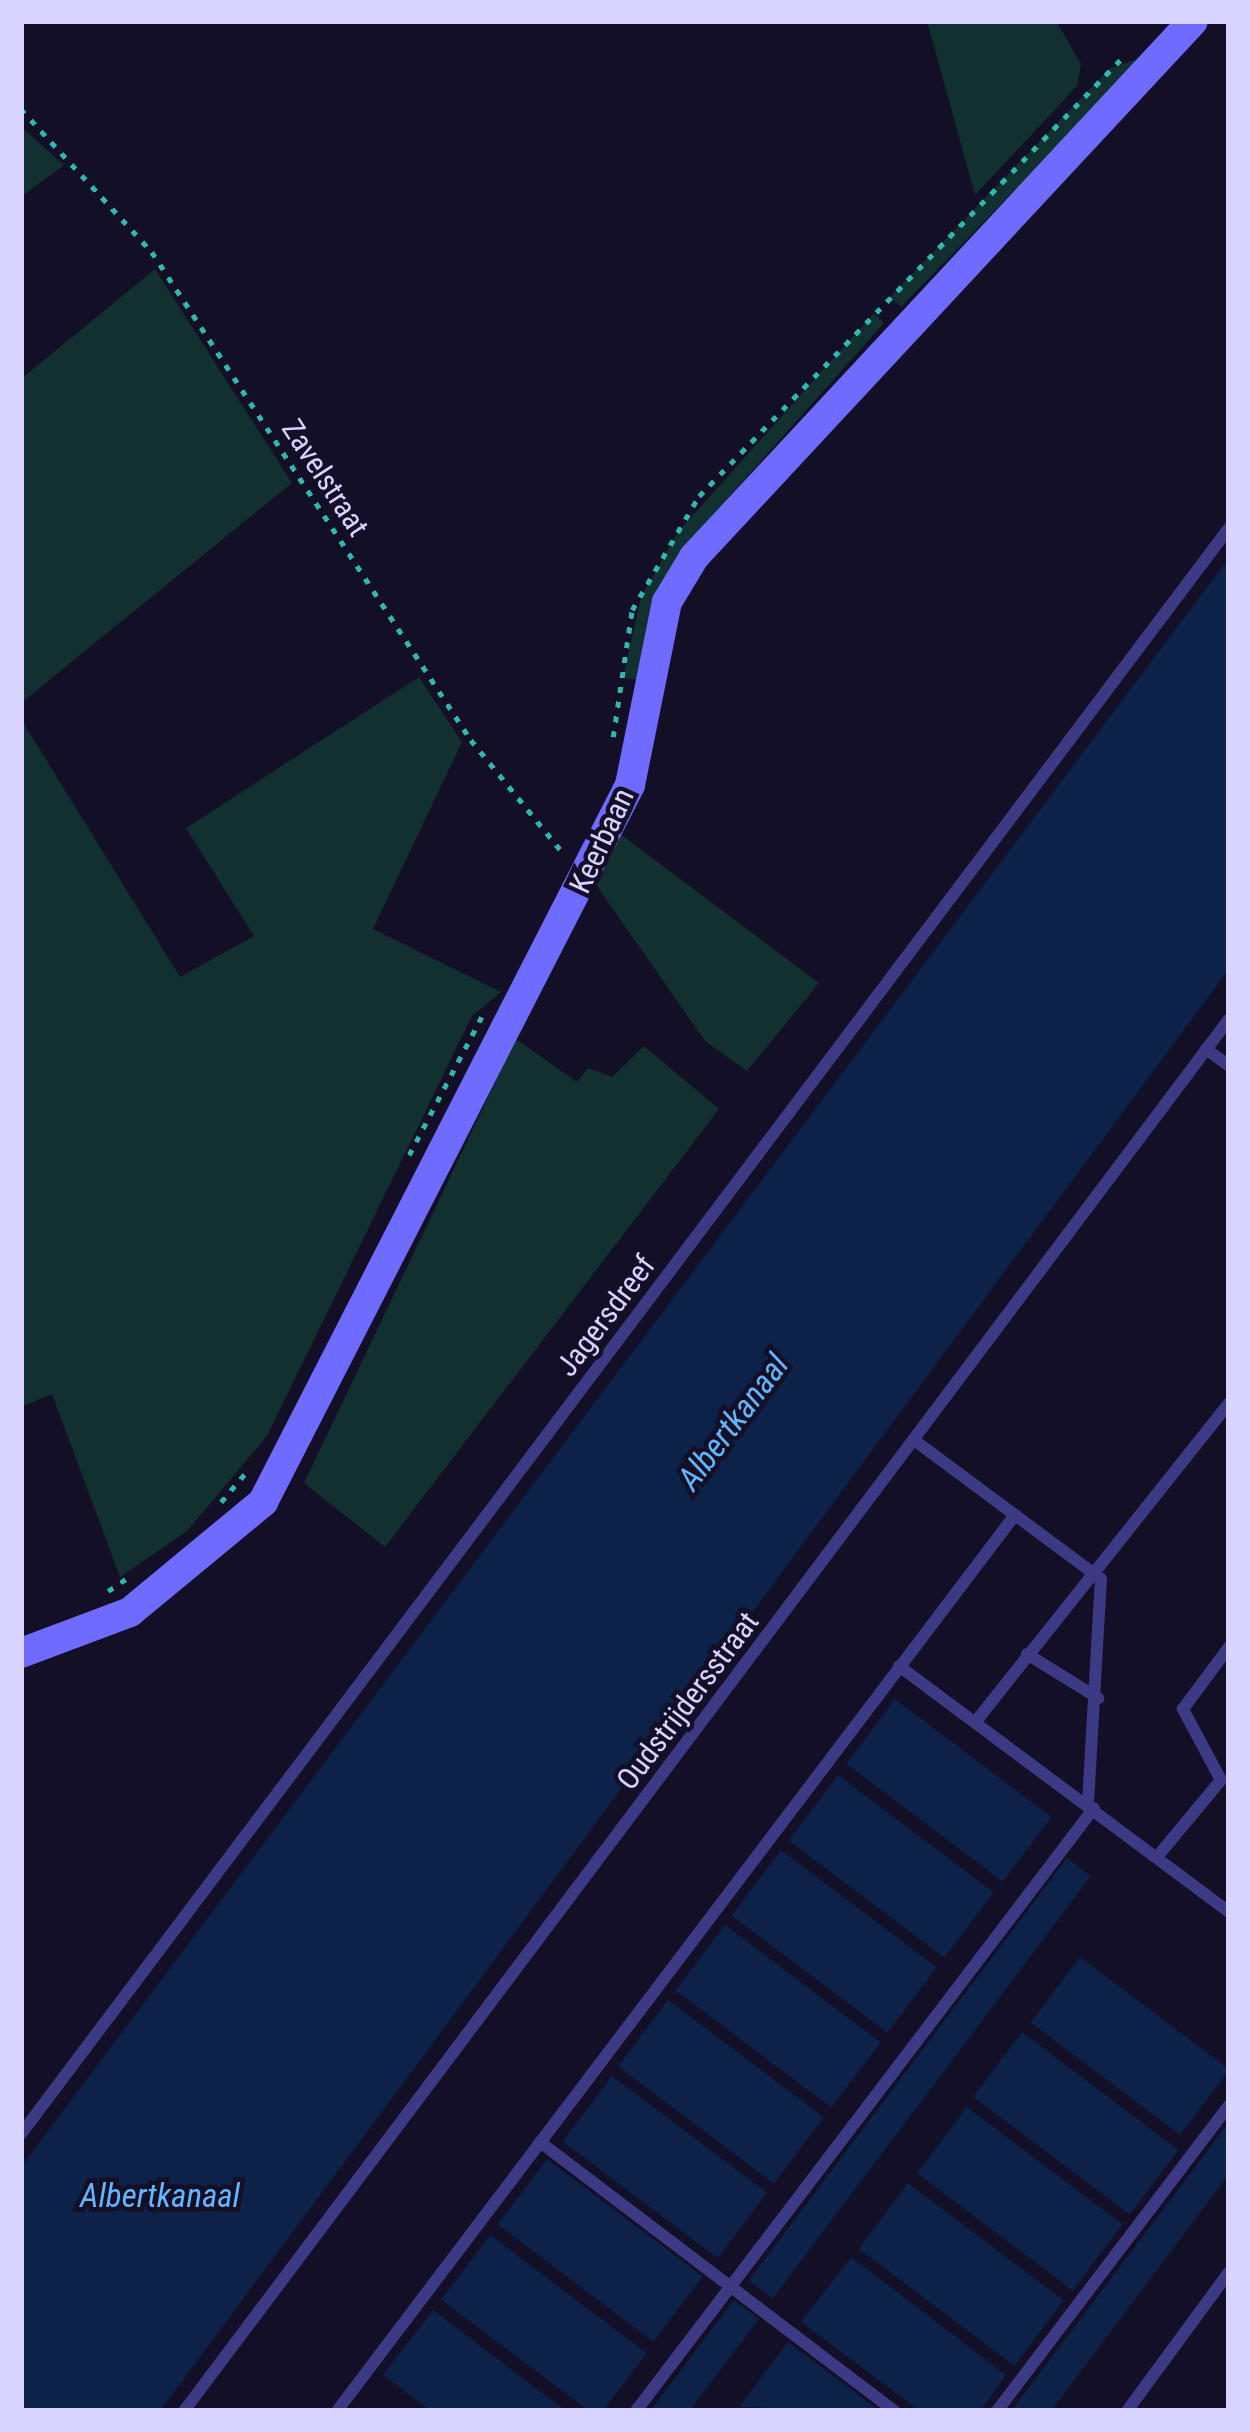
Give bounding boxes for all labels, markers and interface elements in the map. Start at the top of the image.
street label: Zavelstraat [274,413,376,543]
street label: Keerbaan [562,783,642,899]
street label: Jagersdreef [549,1248,663,1384]
water label: Albertkanaal [669,1346,797,1498]
street label: Oudstrijdersstraat [609,1605,767,1797]
water label: Albertkanaal [80,2176,240,2216]

